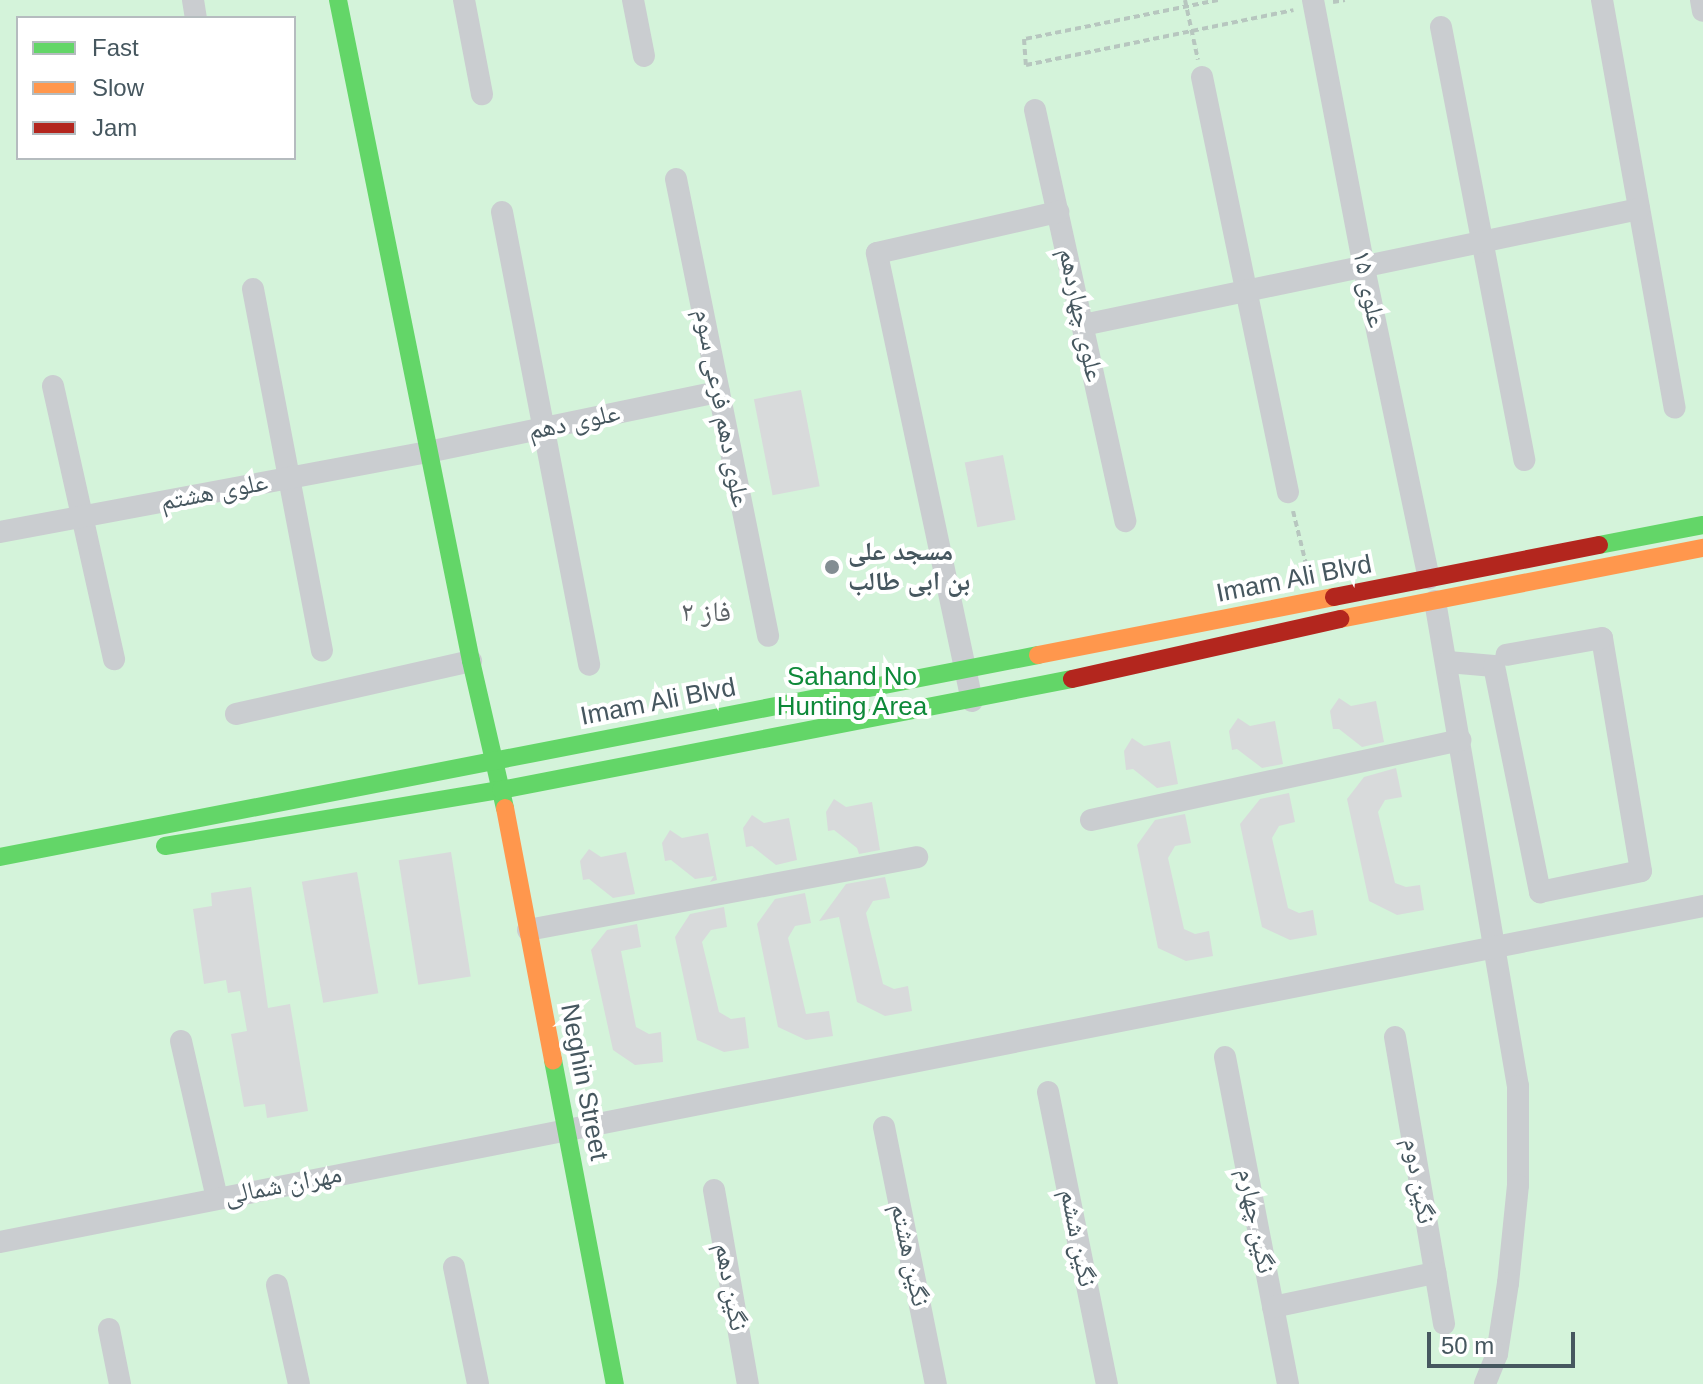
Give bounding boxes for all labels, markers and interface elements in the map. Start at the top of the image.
legend [16,16,296,160]
text: Fast [92,34,139,61]
text: Slow [92,74,144,101]
text: Jam [92,114,137,141]
street label: علوی چهاردهم [1052,245,1110,385]
street label: علوی ۱۵ [1346,247,1392,331]
street label: علوی دهم فرعی سوم [687,306,757,510]
street label: علوی دهم [525,397,623,447]
street label: علوی هشتم [158,466,270,518]
place label: مسجد علی بن ابی طالب [848,536,970,598]
street label: Imam Ali Blvd [1213,549,1375,609]
marker: مسجد علی بن ابی طالب [823,558,841,576]
district label: فاز ۲ [681,595,731,629]
park label: Sahand No Hunting Area [776,661,928,722]
street label: Imam Ali Blvd [577,672,739,732]
street label: Neghin Street [554,1001,614,1163]
street label: نگین دوم [1396,1136,1442,1226]
street label: مهران شمالی [222,1158,344,1212]
street label: نگین چهارم [1231,1166,1281,1276]
street label: نگین ششم [1053,1186,1103,1290]
street label: نگین هشتم [884,1201,936,1309]
street label: نگین دهم [708,1241,754,1333]
scale bar [1431,1316,1579,1366]
text: 50 m [1441,1332,1494,1359]

